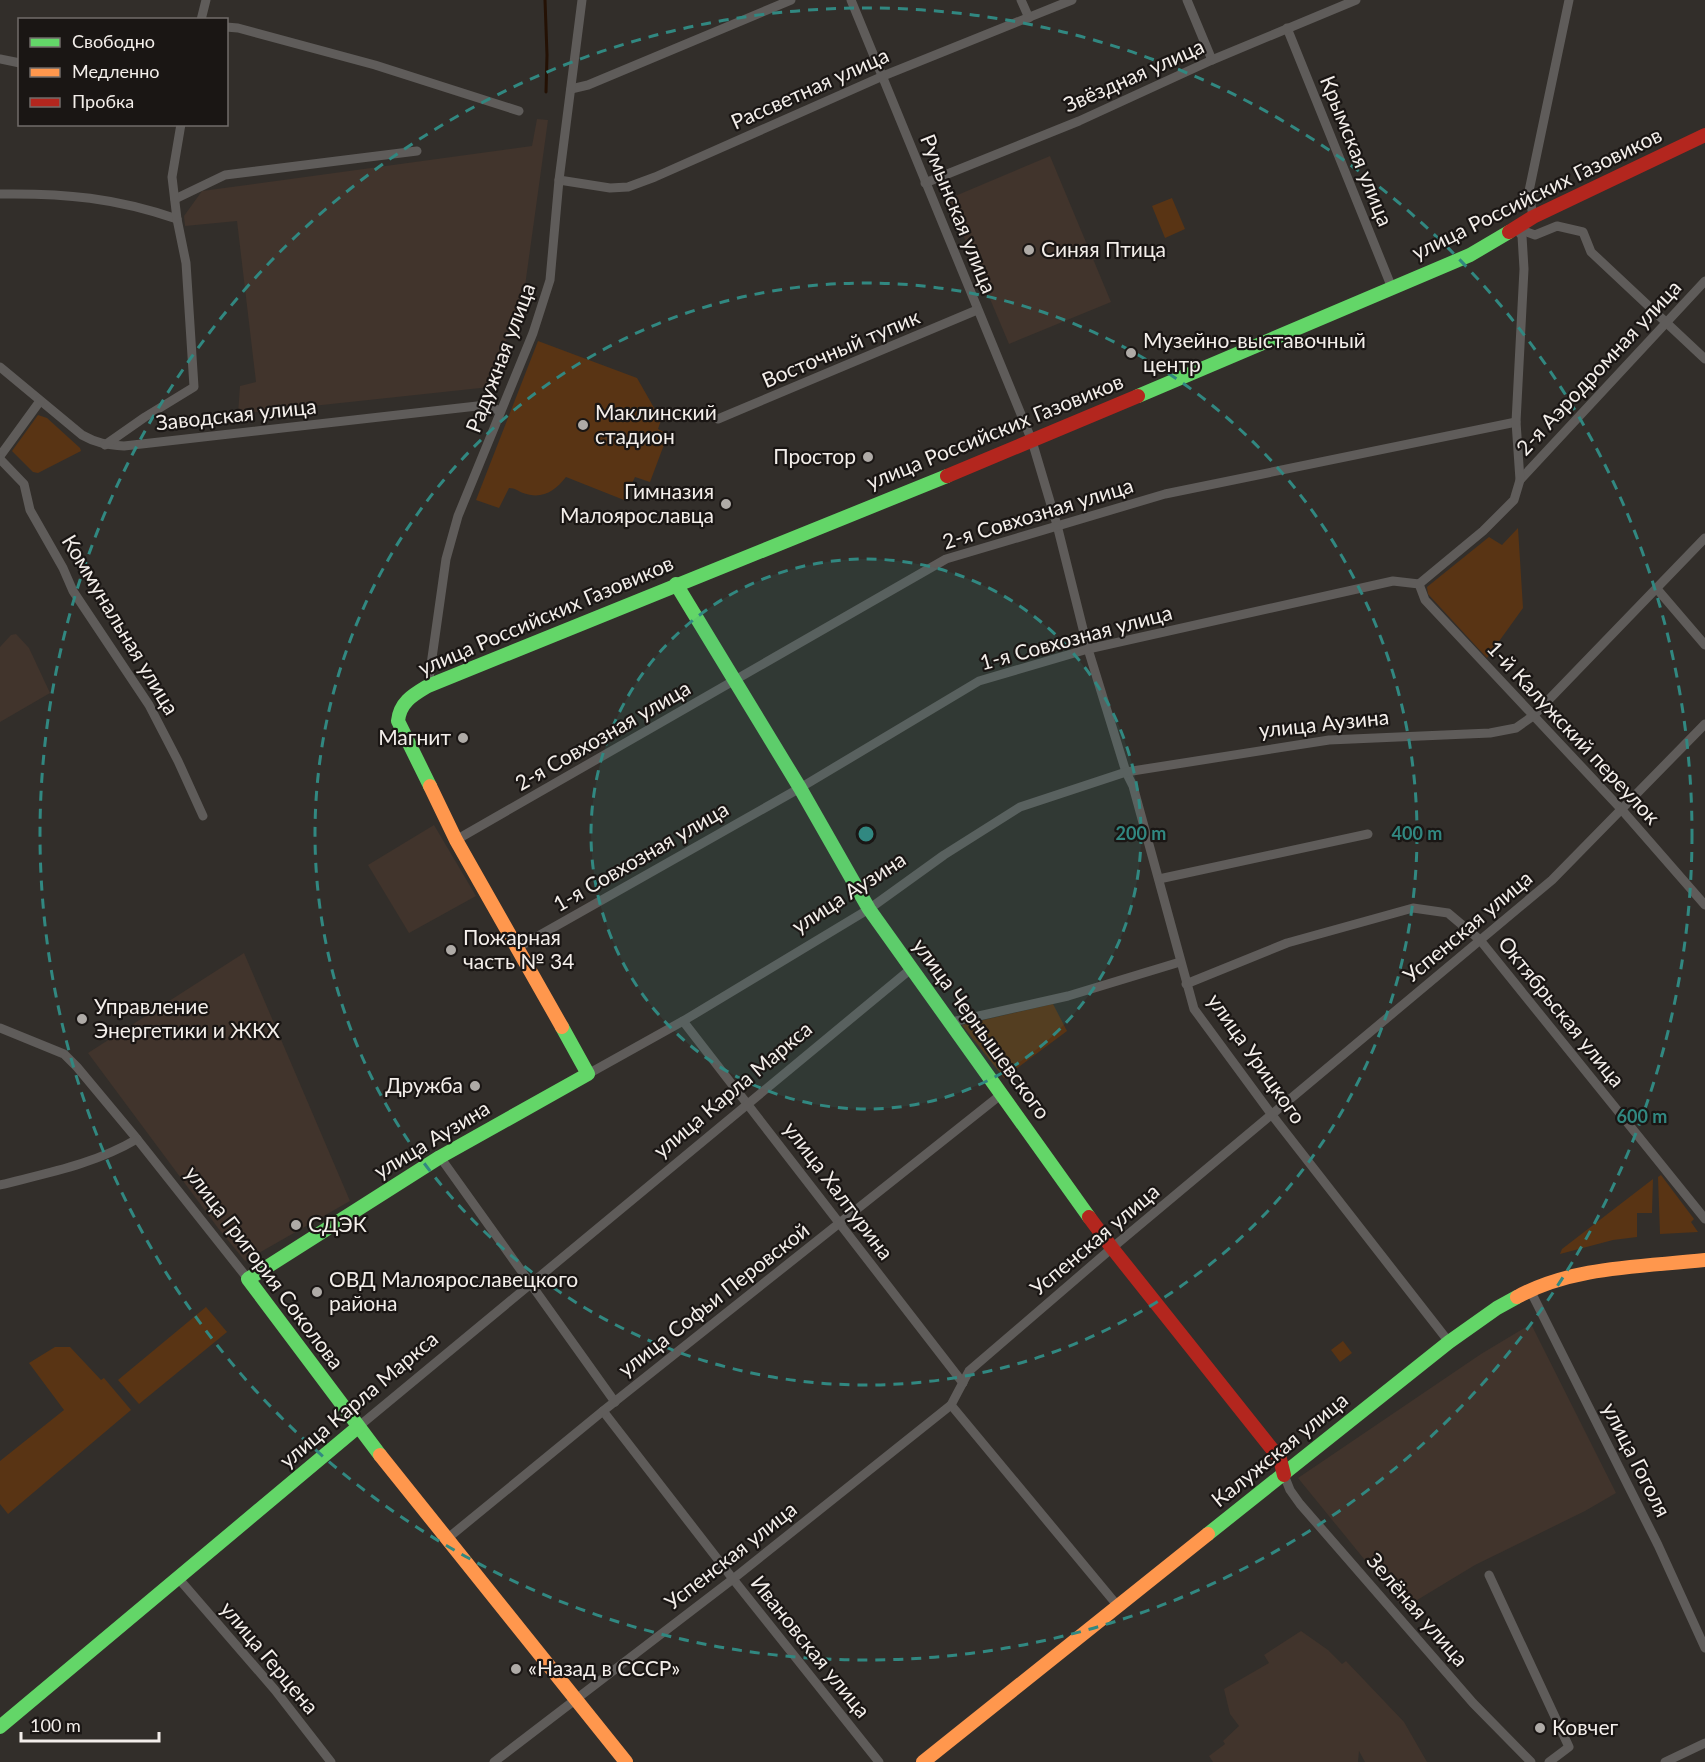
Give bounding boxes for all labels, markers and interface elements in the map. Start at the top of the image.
legend [18,18,228,126]
text: Свободно [72,30,155,52]
street label: Звёздная улица [1059,32,1207,117]
street label: Рассветная улица [727,42,892,134]
text: Медленно [72,60,160,82]
street label: Крымская улица [1316,72,1399,229]
text: Пробка [72,90,134,112]
street label: улица Российских Газовиков [1407,121,1665,264]
street label: Румынская улица [916,130,1003,297]
place label: Синяя Птица [1041,236,1166,261]
marker: Синяя Птица [1022,243,1036,257]
street label: 2-я Аэродромная улица [1510,274,1686,460]
street label: Радужная улица [460,279,540,436]
street label: Восточный тупик [758,303,923,392]
place label: Музейно-выставочный центр [1143,327,1366,376]
marker: Музейно-выставочный центр [1124,346,1138,360]
street label: улица Российских Газовиков [862,368,1127,494]
street label: Заводская улица [154,393,317,434]
place label: Маклинский стадион [595,399,717,448]
marker: Маклинский стадион [576,418,590,432]
place label: Простор [773,443,856,468]
marker: Простор [861,450,875,464]
street label: 2-я Совхозная улица [939,472,1136,553]
place label: Гимназия Малоярославца [560,478,714,527]
marker: Гимназия Малоярославца [719,497,733,511]
street label: Коммунальная улица [58,530,185,719]
street label: улица Российских Газовиков [414,549,677,680]
street label: 1-я Совхозная улица [977,599,1175,674]
street label: 1-й Калужский переулок [1482,635,1666,829]
street label: 2-я Совхозная улица [510,674,694,795]
street label: улица Аузина [1258,703,1390,742]
place label: Магнит [378,724,451,749]
marker: Магнит [456,731,470,745]
street label: 1-я Совхозная улица [548,795,732,916]
text: 200 m [1116,822,1166,844]
text: 400 m [1392,822,1442,844]
centre of rings [856,824,876,844]
street label: улица Аузина [787,846,910,938]
street label: Успенская улица [1398,865,1537,987]
place label: Пожарная часть № 34 [463,924,574,973]
street label: Октябрьская улица [1494,931,1631,1091]
street label: улица Чернышевского [908,933,1056,1123]
marker: Пожарная часть № 34 [444,943,458,957]
street label: улица Урицкого [1203,988,1312,1128]
place label: Управление Энергетики и ЖКХ [94,993,280,1042]
marker: Управление Энергетики и ЖКХ [75,1012,89,1026]
street label: улица Карла Маркса [648,1015,816,1162]
place label: Дружба [385,1072,463,1097]
marker: Дружба [468,1079,482,1093]
street label: улица Аузина [369,1094,494,1183]
text: 600 m [1617,1105,1667,1127]
street label: улица Халтурина [779,1116,899,1264]
street label: улица Григория Соколова [181,1161,350,1374]
street label: Успенская улица [1025,1178,1164,1300]
place label: СДЭК [308,1211,367,1236]
street label: улица Софьи Перовской [613,1216,814,1381]
marker: СДЭК [289,1218,303,1232]
place label: ОВД Малоярославецкого района [329,1266,578,1315]
marker: ОВД Малоярославецкого района [310,1285,324,1299]
street label: улица Карла Маркса [274,1325,442,1472]
street label: Калужская улица [1206,1386,1352,1511]
street label: улица Гоголя [1598,1398,1677,1521]
street label: Успенская улица [659,1496,801,1614]
street label: Зелёная улица [1362,1547,1474,1671]
street label: Ивановская улица [746,1570,876,1722]
street label: улица Герцена [216,1596,324,1718]
place label: «Назад в СССР» [528,1655,680,1680]
marker: «Назад в СССР» [509,1662,523,1676]
scale bar [21,1705,159,1743]
text: 100 m [30,1714,81,1736]
place label: Ковчег [1552,1714,1619,1739]
marker: Ковчег [1533,1721,1547,1735]

